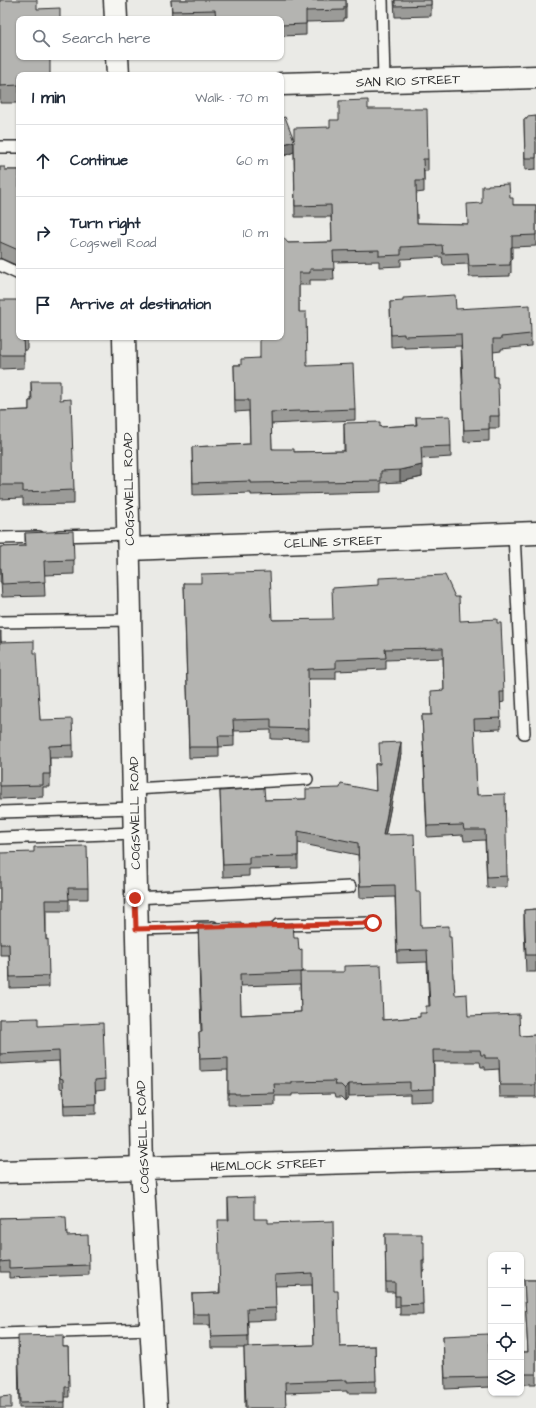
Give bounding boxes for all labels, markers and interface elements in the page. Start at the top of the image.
search box [16,16,284,60]
icon: search [30,27,52,49]
text: Search here [62,28,151,49]
street label: SAN RIO STREET [356,70,461,92]
text: 1 min [32,86,65,110]
text: Walk · 70 m [195,89,268,107]
icon: ahead [32,150,54,172]
text: Continue [70,150,128,171]
text: 60 m [236,152,268,170]
text: Turn right [70,213,141,234]
icon: right [32,222,54,244]
text: 10 m [243,224,268,242]
text: Cogswell Road [70,234,156,252]
icon: arrive [32,294,54,316]
text: Arrive at destination [70,294,211,315]
street label: COGSWELL ROAD [119,432,139,546]
street label: CELINE STREET [284,531,383,553]
street label: COGSWELL ROAD [125,756,145,870]
route end [126,889,144,907]
route start [364,914,382,932]
street label: COGSWELL ROAD [132,1080,154,1194]
street label: HEMLOCK STREET [210,1154,327,1176]
map controls [488,1252,524,1396]
button: + [488,1252,524,1288]
button: − [488,1288,524,1324]
button: locate [488,1324,524,1360]
button: layers [488,1360,524,1396]

